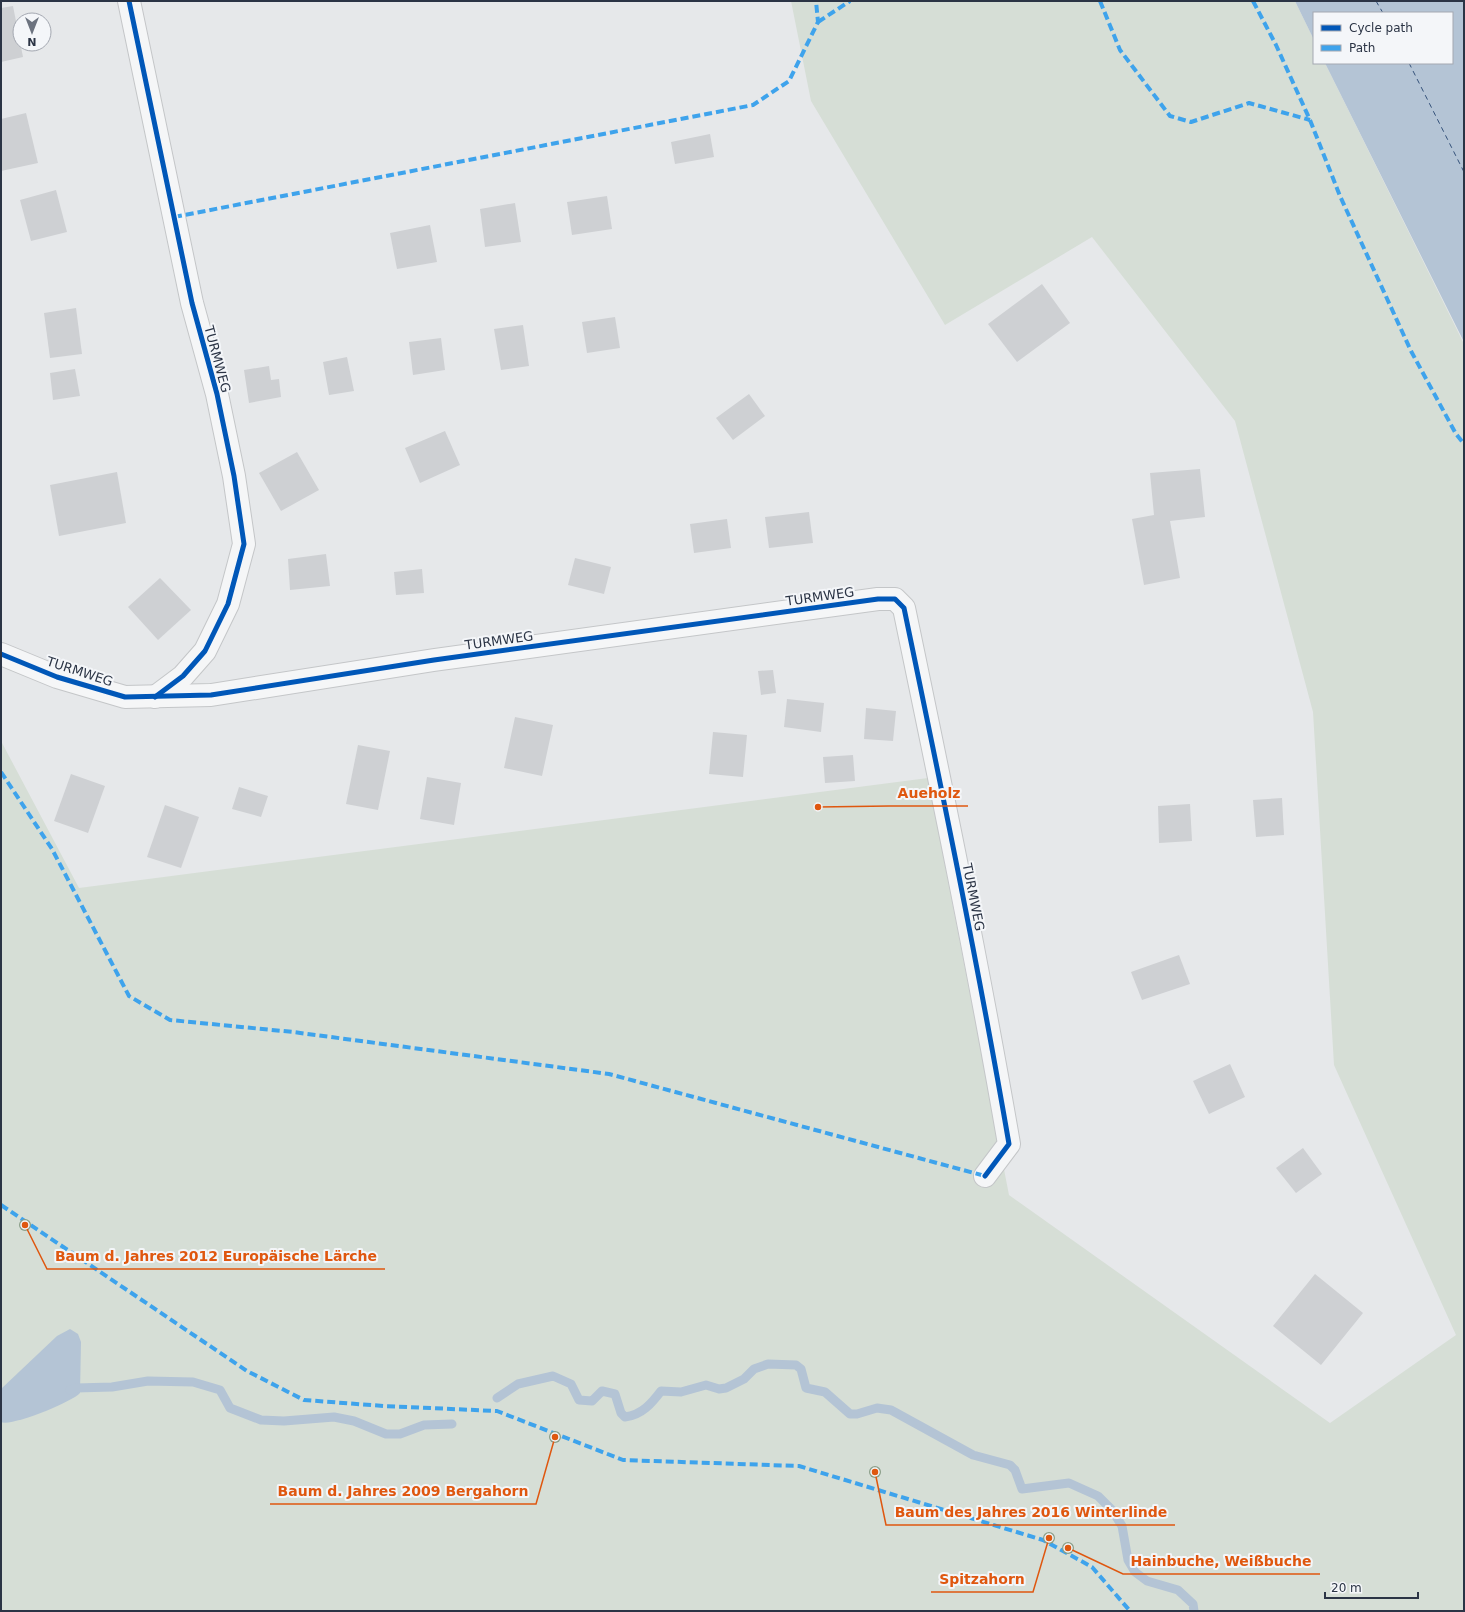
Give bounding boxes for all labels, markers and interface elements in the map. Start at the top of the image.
north arrow [12,12,52,52]
legend [1313,12,1453,64]
text: Cycle path [1349,21,1413,35]
text: N [27,35,37,48]
text: Path [1349,41,1375,55]
street label: TURMWEG [201,323,234,394]
street label: TURMWEG [784,584,855,609]
street label: TURMWEG [463,628,534,653]
street label: TURMWEG [44,653,115,689]
callout: Aueholz [889,780,968,806]
text: Aueholz [898,785,960,801]
street label: TURMWEG [959,861,987,932]
callout: Baum d. Jahres 2012 Europäische Lärche [47,1243,385,1269]
text: Baum d. Jahres 2012 Europäische Lärche [55,1248,377,1264]
callout: Baum d. Jahres 2009 Bergahorn [270,1478,536,1504]
text: Baum d. Jahres 2009 Bergahorn [278,1483,528,1499]
callout: Baum des Jahres 2016 Winterlinde [886,1499,1175,1525]
text: Baum des Jahres 2016 Winterlinde [895,1504,1167,1520]
callout: Hainbuche, Weißbuche [1123,1548,1320,1574]
text: Hainbuche, Weißbuche [1131,1553,1311,1569]
callout: Spitzahorn [931,1566,1033,1592]
text: Spitzahorn [939,1571,1025,1587]
scale bar [1325,1574,1418,1600]
text: 20 m [1331,1581,1362,1595]

